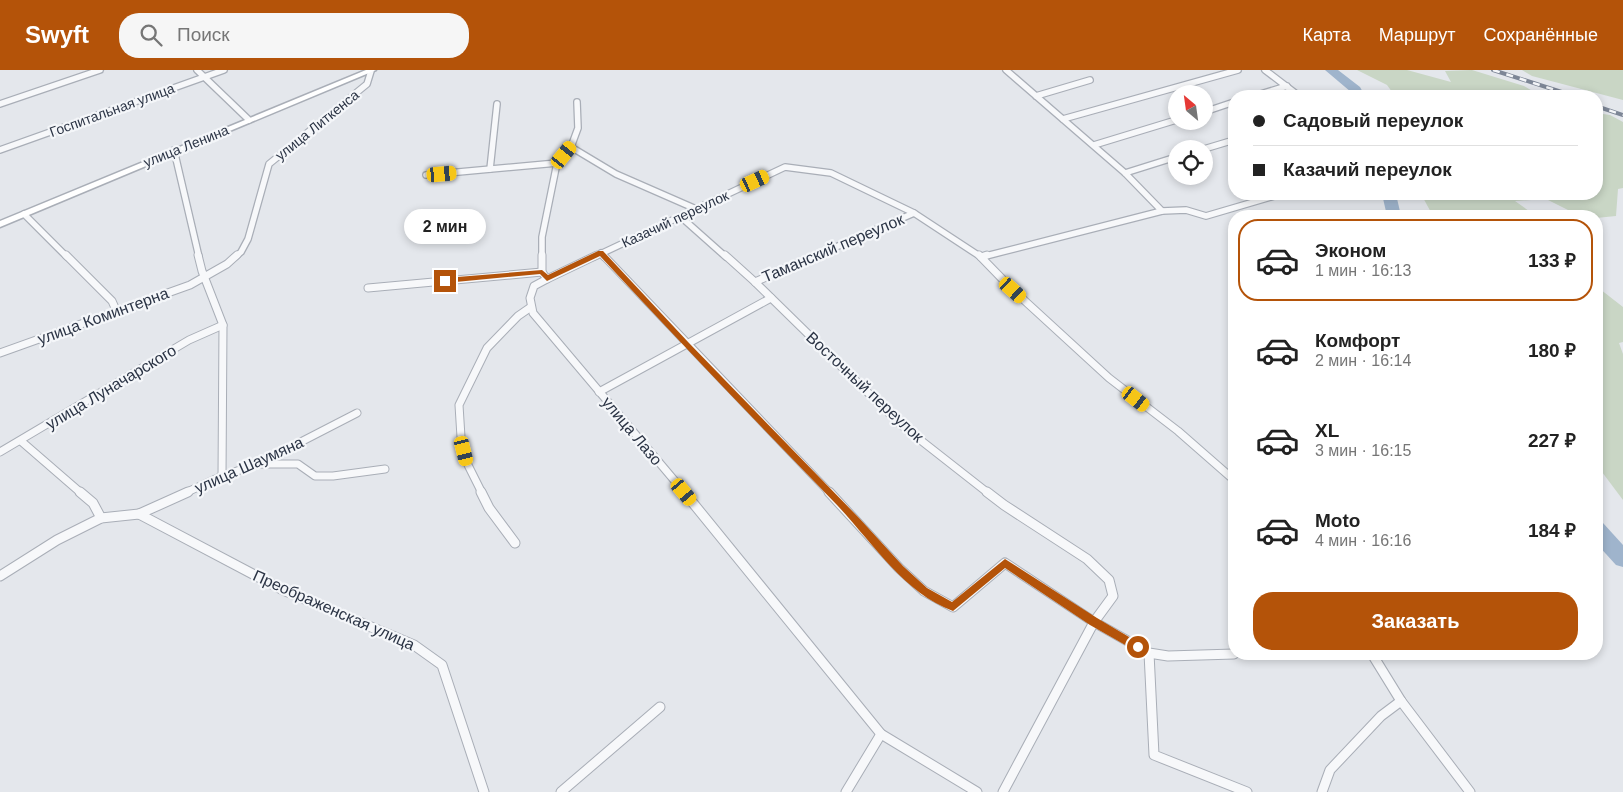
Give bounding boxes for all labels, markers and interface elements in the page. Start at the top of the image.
search box [119,13,469,58]
text: Swyft [25,21,89,48]
icon: search [137,21,165,49]
text: Поиск [177,24,230,45]
text: Карта [1303,25,1351,45]
text: Маршрут [1379,25,1455,45]
text: Сохранённые [1483,25,1598,45]
street label: Госпитальная улица [47,80,177,140]
north arrow [1168,85,1212,130]
map controls [1168,85,1213,185]
street label: улица Литкенса [272,86,362,163]
text: Садовый переулок [1283,110,1463,131]
street label: улица Ленина [141,122,231,170]
car [548,139,579,171]
button: locate [1168,140,1213,185]
text: Казачий переулок [1283,159,1452,180]
car [426,165,457,183]
car [738,168,771,194]
street label: Казачий переулок [619,187,732,251]
callout: 2 мин [404,208,486,244]
street label: Таманский переулок [760,210,907,286]
text: 2 мин [423,218,467,235]
icon: car [1255,238,1300,283]
text: Эконом [1315,240,1386,261]
text: 133 ₽ [1528,250,1576,271]
text: 1 мин · 16:13 [1315,262,1411,279]
route end [434,270,456,292]
car [996,274,1029,306]
street label: улица Коминтерна [35,284,171,348]
street label: Восточный переулок [803,328,928,446]
icon: car [1255,328,1300,373]
text: Комфорт [1315,330,1400,351]
text: 180 ₽ [1528,340,1576,361]
street label: улица Луначарского [43,341,179,433]
text: 2 мин · 16:14 [1315,352,1411,369]
car [1119,384,1152,414]
street label: улица Лазо [599,393,665,469]
icon: car [1255,418,1300,463]
text: XL [1315,420,1339,441]
text: 227 ₽ [1528,430,1576,451]
street label: улица Шаумяна [192,433,306,497]
car [453,435,474,467]
text: 3 мин · 16:15 [1315,442,1411,459]
car [668,476,699,508]
icon: car [1255,508,1300,553]
text: Moto [1315,510,1360,531]
text: 184 ₽ [1528,520,1576,541]
text: 4 мин · 16:16 [1315,532,1411,549]
street label: Преображенская улица [251,567,417,653]
button: Заказать [1253,592,1578,650]
route start [1127,636,1149,658]

